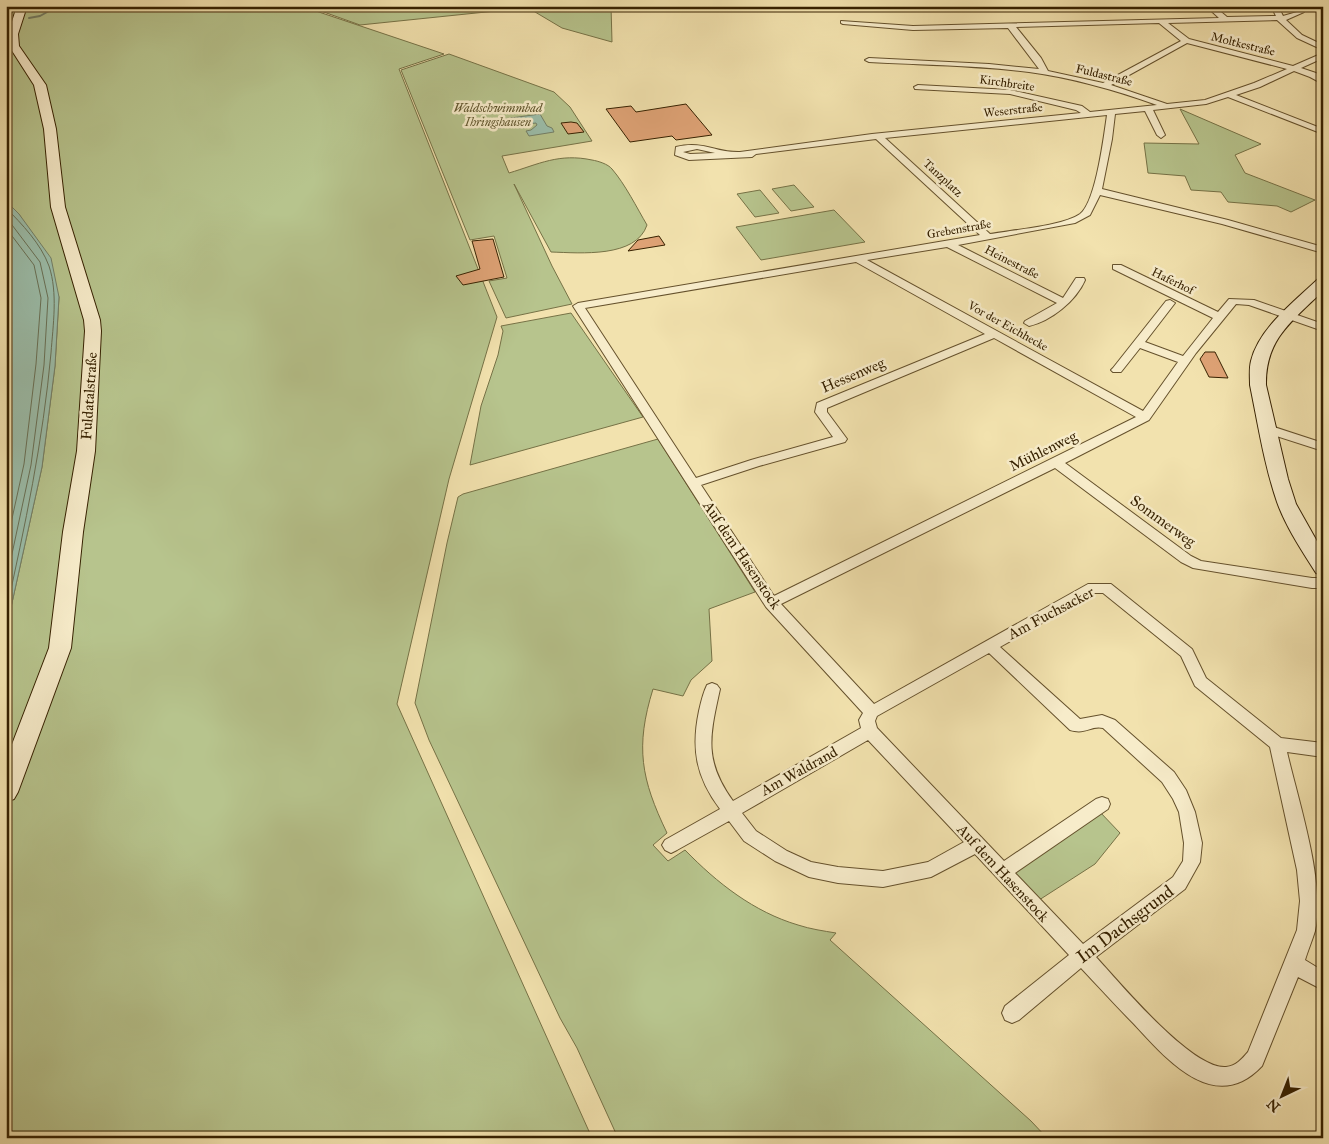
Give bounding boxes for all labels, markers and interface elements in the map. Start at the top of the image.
street label: Moltkestraße [1209,29,1277,59]
street label: Fuldastraße [1074,61,1134,89]
street label: Kirchbreite [978,72,1036,94]
street label: Weserstraße [983,100,1043,120]
park label: Waldschwimmbad Ihringshausen [454,101,543,129]
street label: Tanzplatz [920,156,966,200]
street label: Grebenstraße [926,216,992,242]
street label: Heinestraße [982,242,1042,282]
street label: Haferhof [1149,265,1198,298]
street label: Vor der Eichhecke [965,298,1051,354]
street label: Fuldatalstraße [77,351,101,441]
street label: Hessenweg [819,353,888,396]
street label: Mühlenweg [1006,427,1081,475]
street label: Sommerweg [1127,491,1200,551]
street label: Auf dem Hasenstock [699,497,785,613]
street label: Am Fuchsacker [1004,583,1098,644]
street label: Am Waldrand [757,742,841,800]
street label: Auf dem Hasenstock [953,820,1053,926]
street label: Im Dachsgrund [1072,880,1179,969]
north arrow [1256,1072,1306,1122]
text: N [1263,1095,1284,1115]

